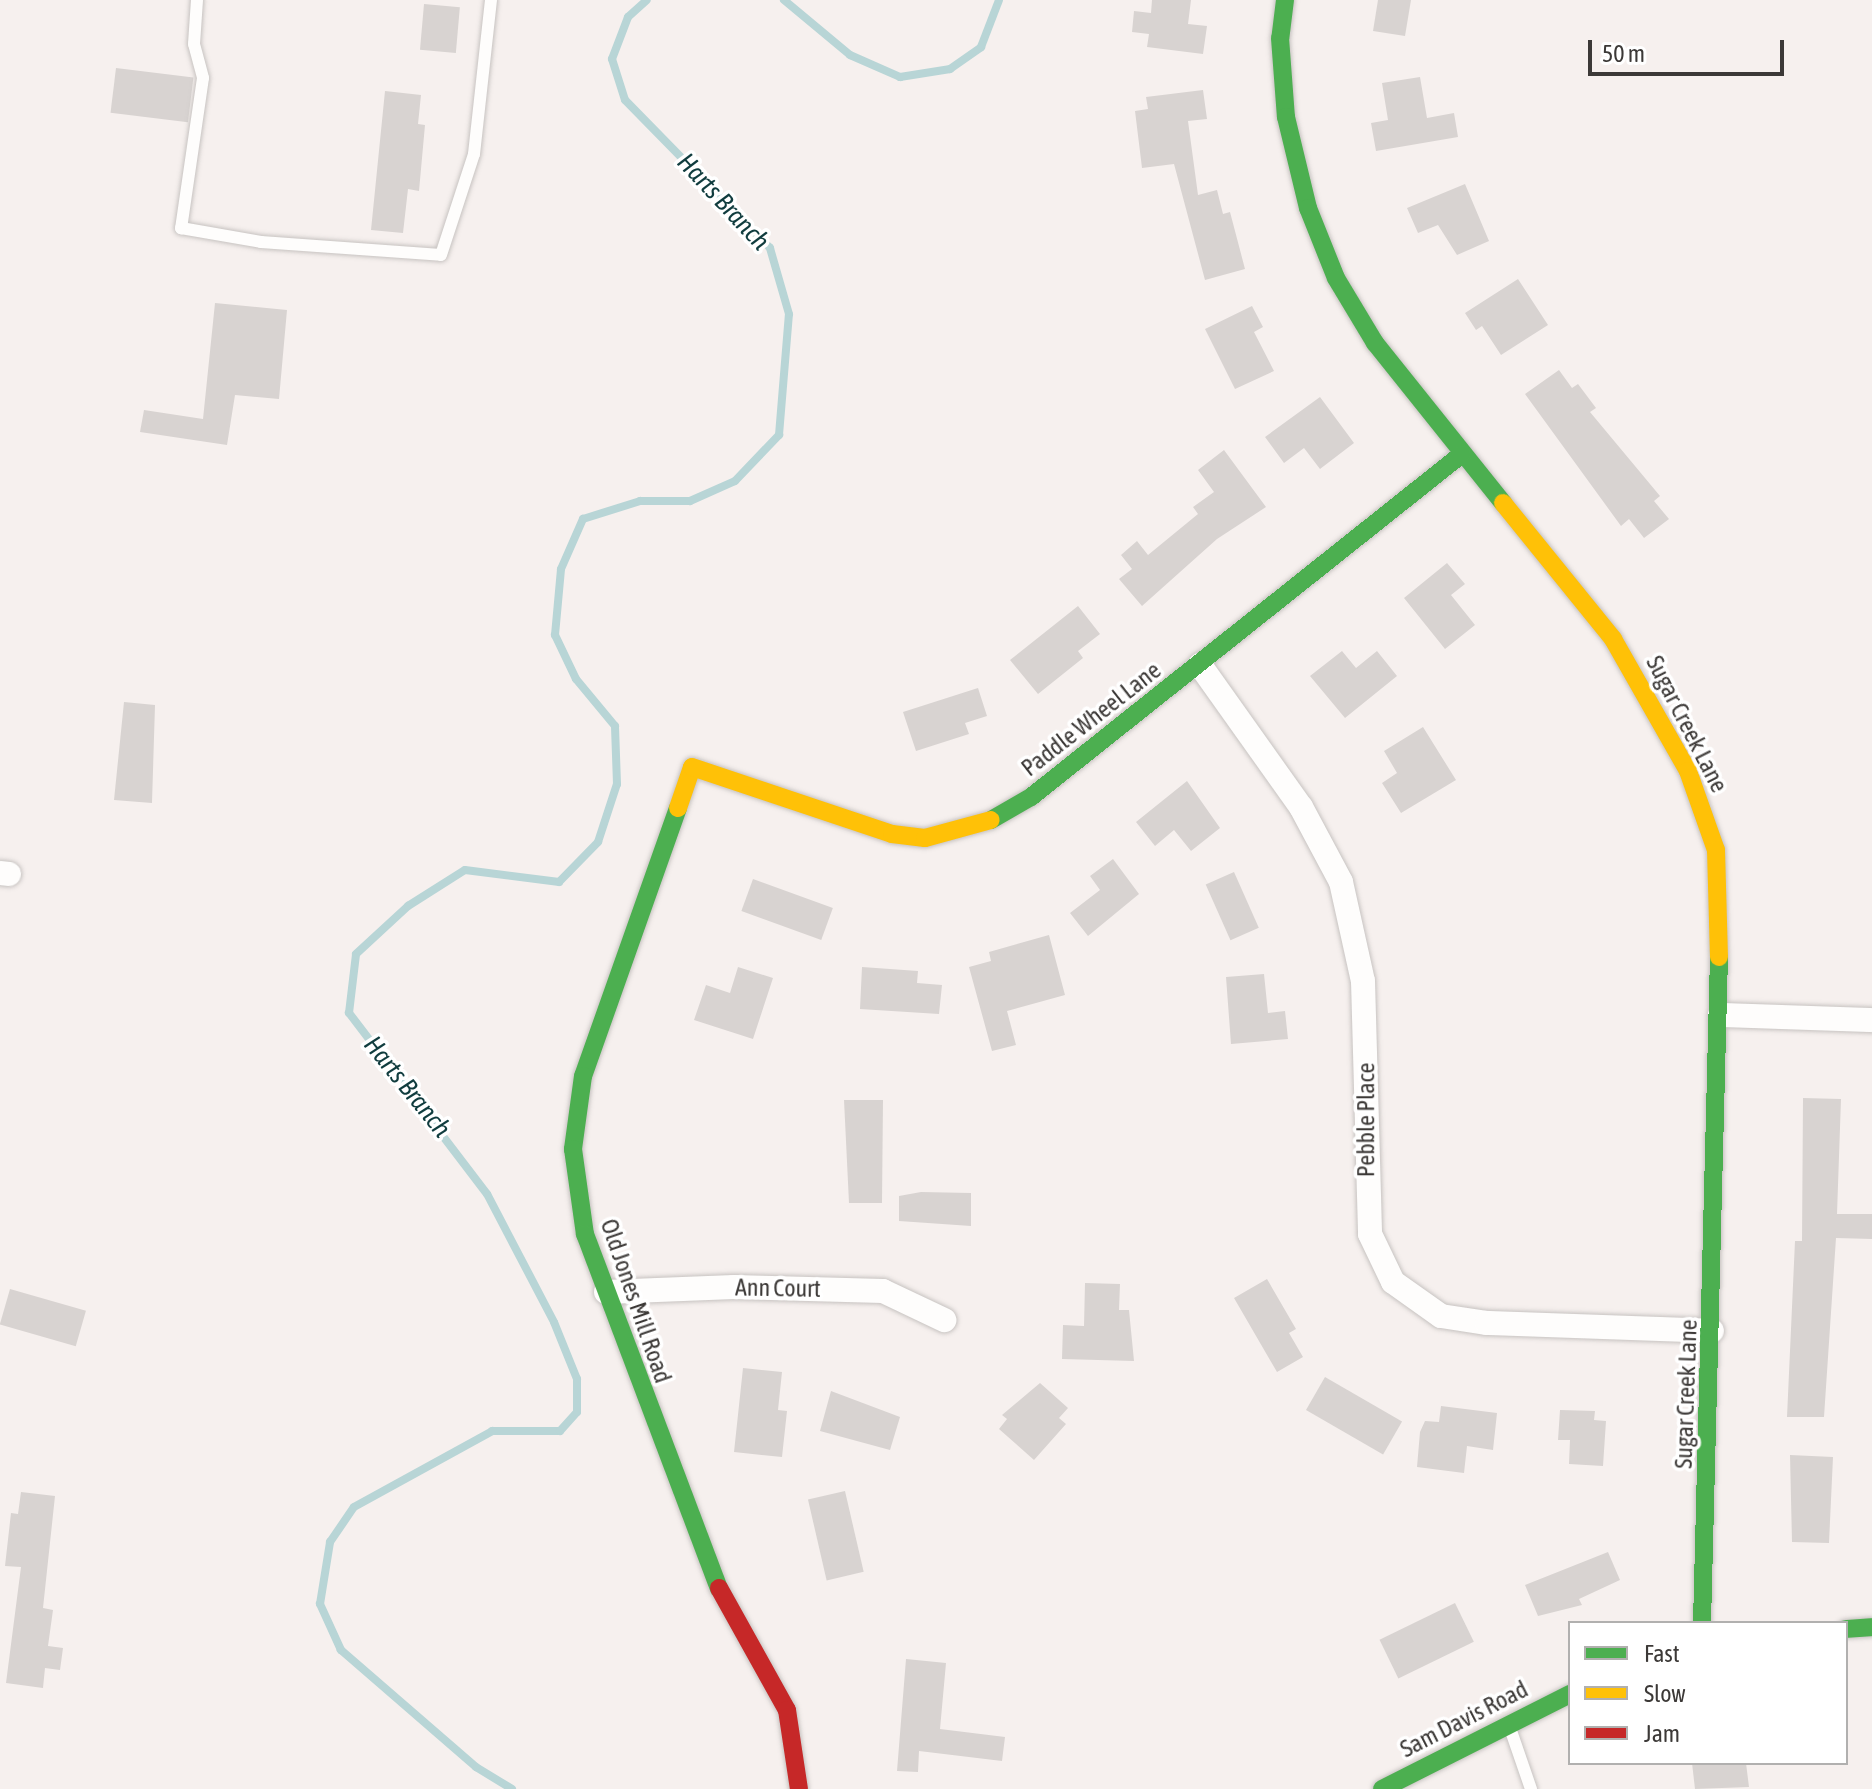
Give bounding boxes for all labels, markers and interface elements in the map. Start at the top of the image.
scale bar [1592,24,1788,74]
text: 50 m [1602,40,1645,67]
water label: Harts Branch [670,147,776,257]
street label: Sugar Creek Lane [1640,651,1734,797]
street label: Paddle Wheel Lane [1016,656,1166,782]
water label: Harts Branch [357,1030,457,1144]
street label: Pebble Place [1352,1063,1380,1177]
street label: Old Jones Mill Road [594,1215,678,1387]
street label: Ann Court [735,1273,821,1303]
street label: Sugar Creek Lane [1669,1319,1703,1469]
legend [1568,1621,1848,1765]
text: Fast [1644,1640,1680,1667]
street label: Sam Davis Road [1395,1675,1533,1763]
text: Slow [1644,1680,1686,1707]
text: Jam [1644,1720,1680,1747]

